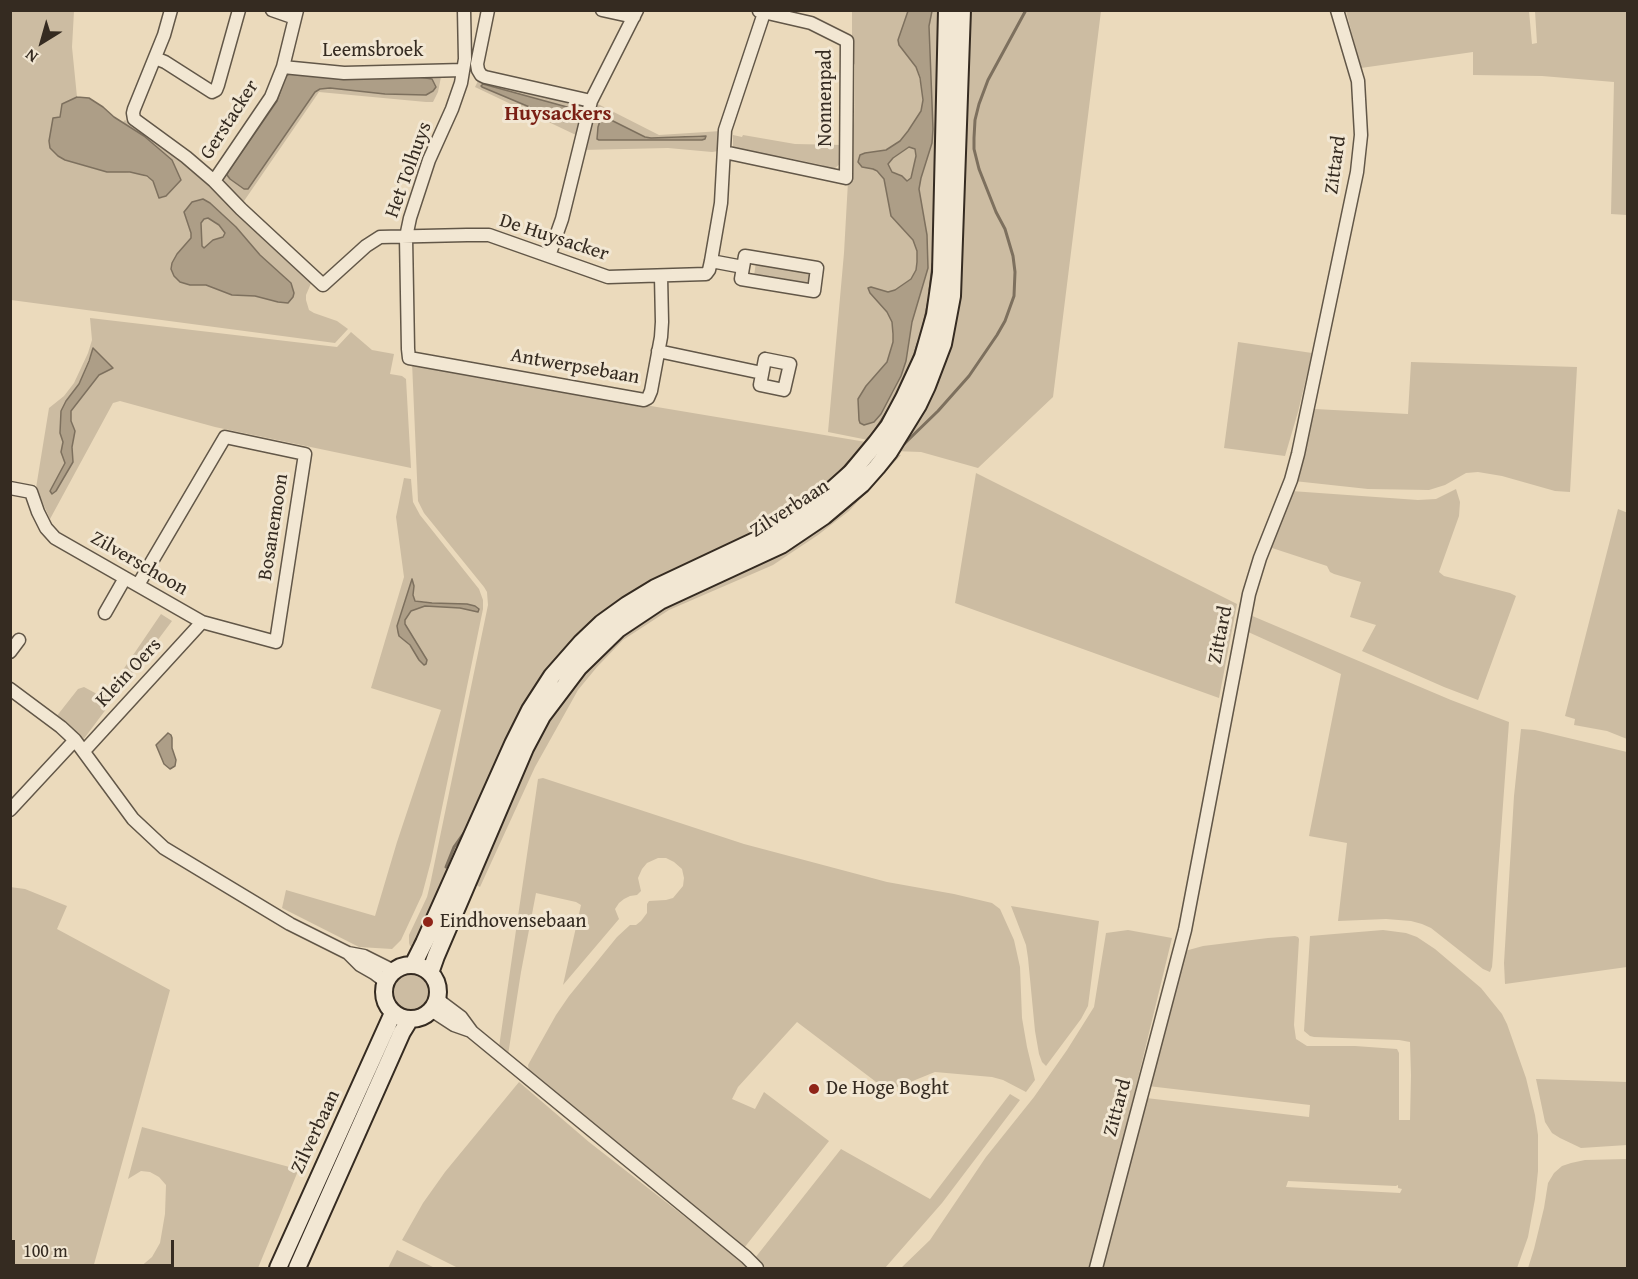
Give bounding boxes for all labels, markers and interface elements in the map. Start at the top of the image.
north arrow [12,12,72,72]
street label: Leemsbroek [323,39,423,63]
text: N [20,44,43,69]
street label: Nonnenpad [814,49,838,147]
street label: Gerstacker [195,76,265,164]
district label: Huysackers [504,102,612,128]
street label: Het Tolhuys [381,119,437,221]
street label: Zittard [1320,134,1352,196]
street label: De Huysacker [496,209,612,267]
street label: Antwerpsebaan [509,344,641,390]
street label: Bosanemoon [254,472,294,582]
street label: Zilverbaan [746,475,834,543]
street label: Zilverschoon [86,527,192,601]
street label: Zittard [1204,604,1238,666]
street label: Klein Oers [91,633,167,713]
place label: Eindhovensebaan [440,910,587,934]
marker: Eindhovensebaan [421,915,435,929]
place label: De Hoge Boght [826,1077,949,1101]
street label: Zittard [1099,1077,1137,1139]
marker: De Hoge Boght [807,1082,821,1096]
street label: Zilverbaan [286,1086,346,1178]
scale bar [15,1228,177,1266]
text: 100 m [23,1237,68,1264]

